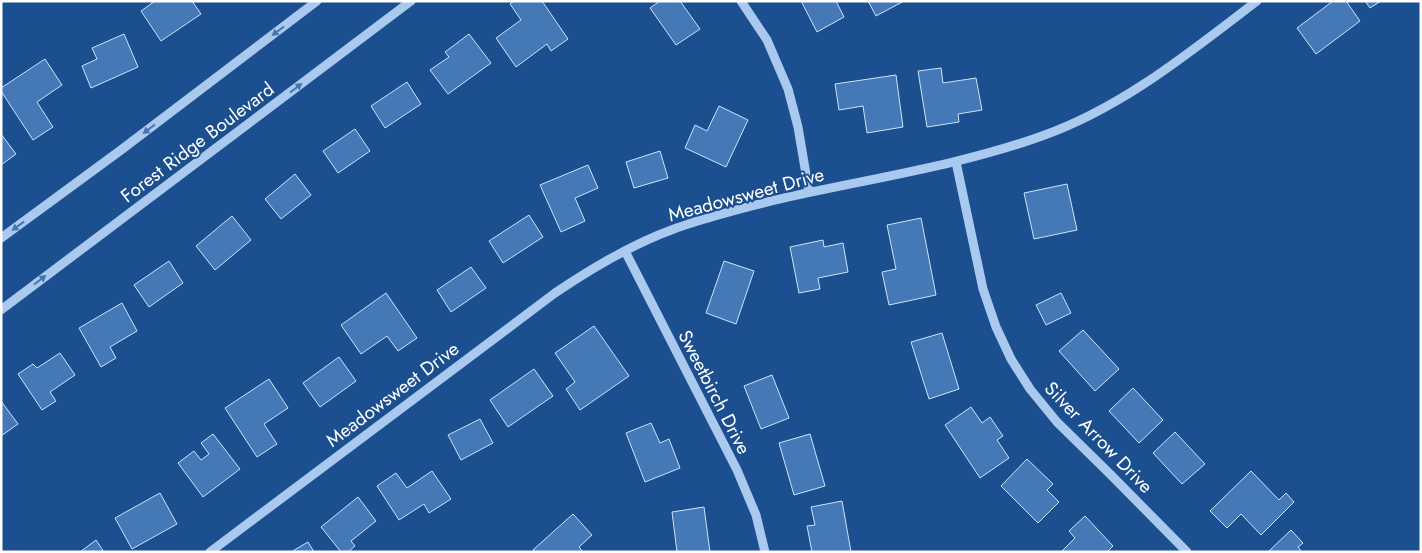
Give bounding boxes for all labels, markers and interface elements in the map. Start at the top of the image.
one-way arrow [272,25,285,36]
street label: Forest Ridge Boulevard [115,76,280,209]
one-way arrow [289,83,303,93]
one-way arrow [142,124,156,134]
street label: Meadowsweet Drive [665,161,827,228]
one-way arrow [12,220,25,231]
one-way arrow [33,275,46,286]
street label: Sweetbirch Drive [672,325,758,459]
street label: Meadowsweet Drive [320,335,465,453]
street label: Silver Arrow Drive [1038,375,1159,499]

